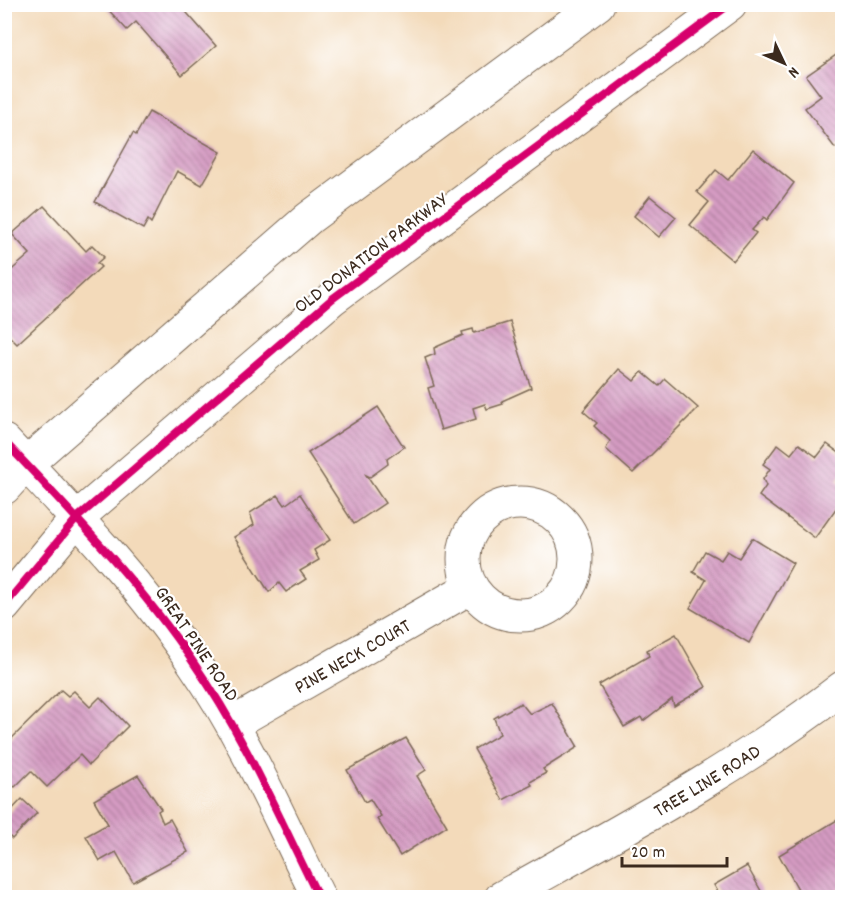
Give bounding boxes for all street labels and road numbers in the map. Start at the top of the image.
street label: OLD DONATION PARKWAY [289,187,455,322]
street label: GREAT PINE ROAD [147,581,245,708]
street label: PINE NECK COURT [290,613,417,703]
street label: TREE LINE ROAD [649,739,767,826]

